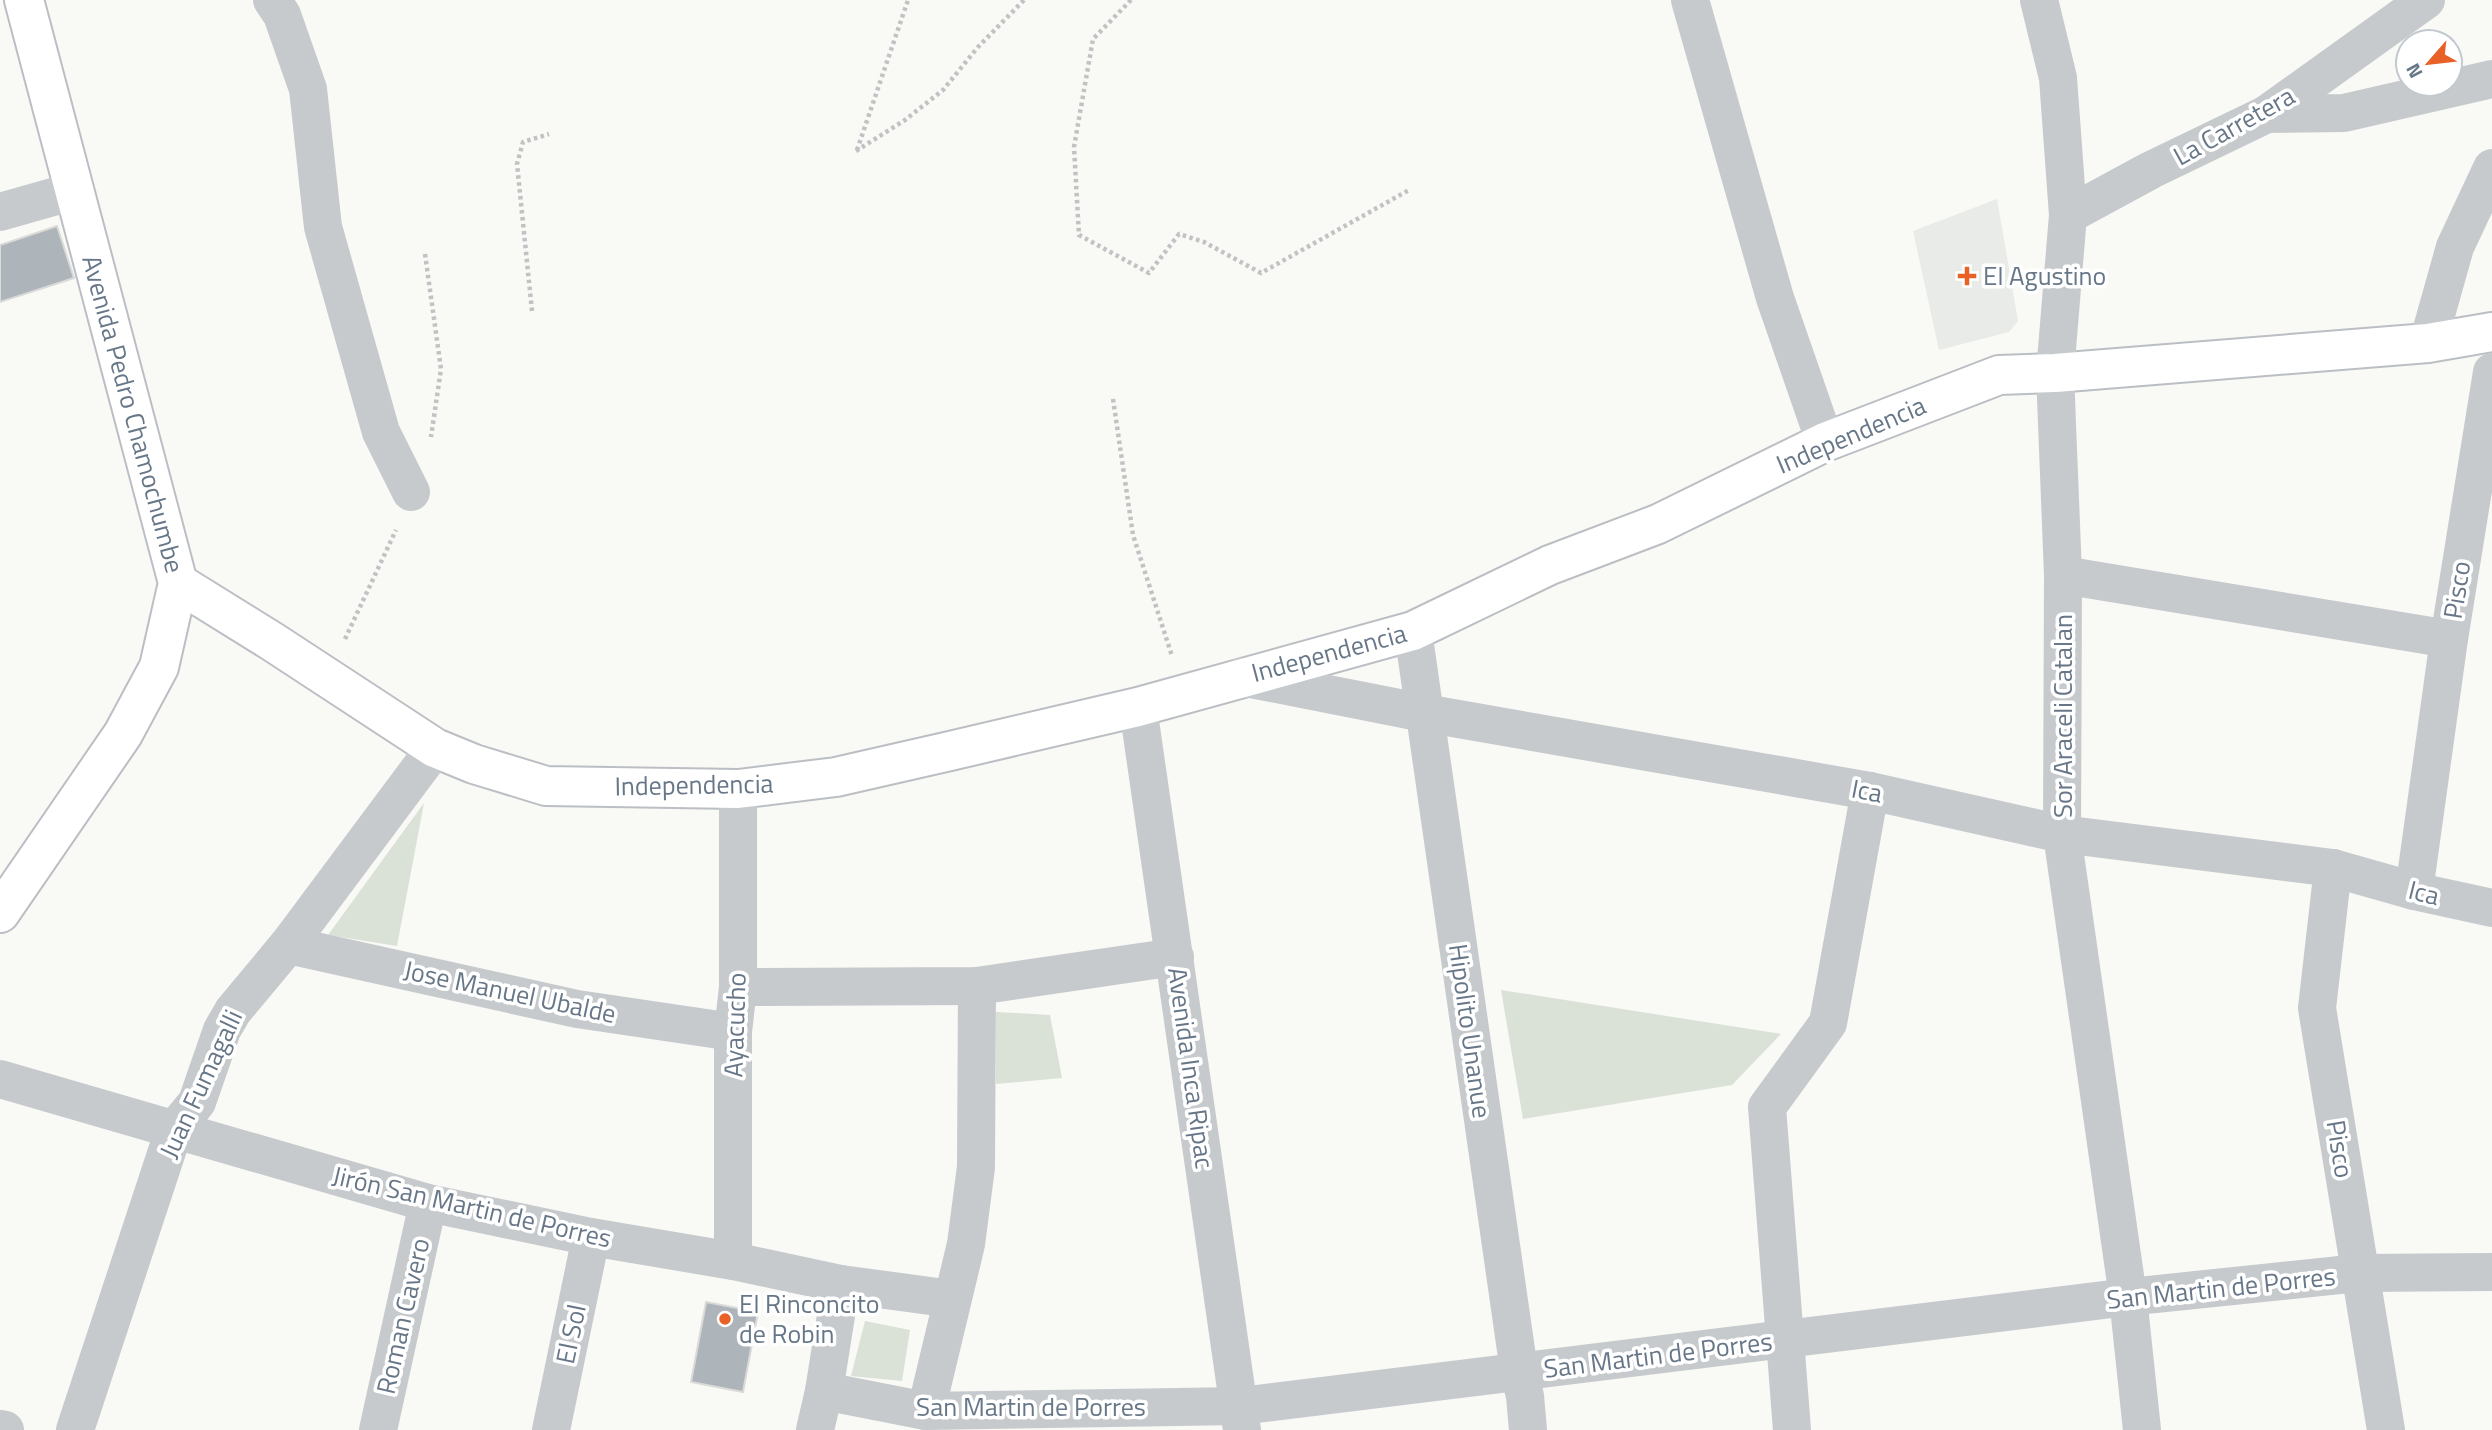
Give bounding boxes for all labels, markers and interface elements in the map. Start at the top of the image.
north arrow [2394,28,2464,98]
text: N [2398,59,2429,84]
street label: La Carretera [2166,76,2302,175]
street label: Avenida Pedro Chamochumbe [72,251,195,577]
place label: El Agustino [1983,256,2106,295]
marker: El Agustino [1957,266,1977,286]
street label: Independencia [1770,386,1932,484]
street label: Pisco [2433,558,2480,622]
street label: Independencia [1247,613,1411,692]
street label: Sor Araceli Catalan [2043,614,2082,818]
street label: Independencia [614,764,774,805]
street label: Ica [1848,768,1886,813]
street label: Ica [2405,870,2444,915]
street label: Hipolito Unanue [1439,941,1502,1121]
street label: Jose Manuel Ubalde [400,950,620,1033]
street label: Avenida Inca Ripac [1158,965,1225,1171]
street label: Ayacucho [713,972,756,1078]
street label: Juan Fumagalli [149,1003,252,1164]
street label: Pisco [2317,1117,2364,1181]
street label: Jirón San Martin de Porres [329,1155,615,1258]
street label: Roman Cavero [366,1234,439,1398]
street label: San Martin de Porres [2105,1256,2337,1319]
place label: El Rinconcito de Robin [739,1284,880,1353]
street label: El Sol [545,1301,596,1367]
marker: El Rinconcito de Robin [717,1311,733,1327]
street label: San Martin de Porres [1542,1321,1774,1388]
street label: San Martin de Porres [916,1387,1146,1426]

